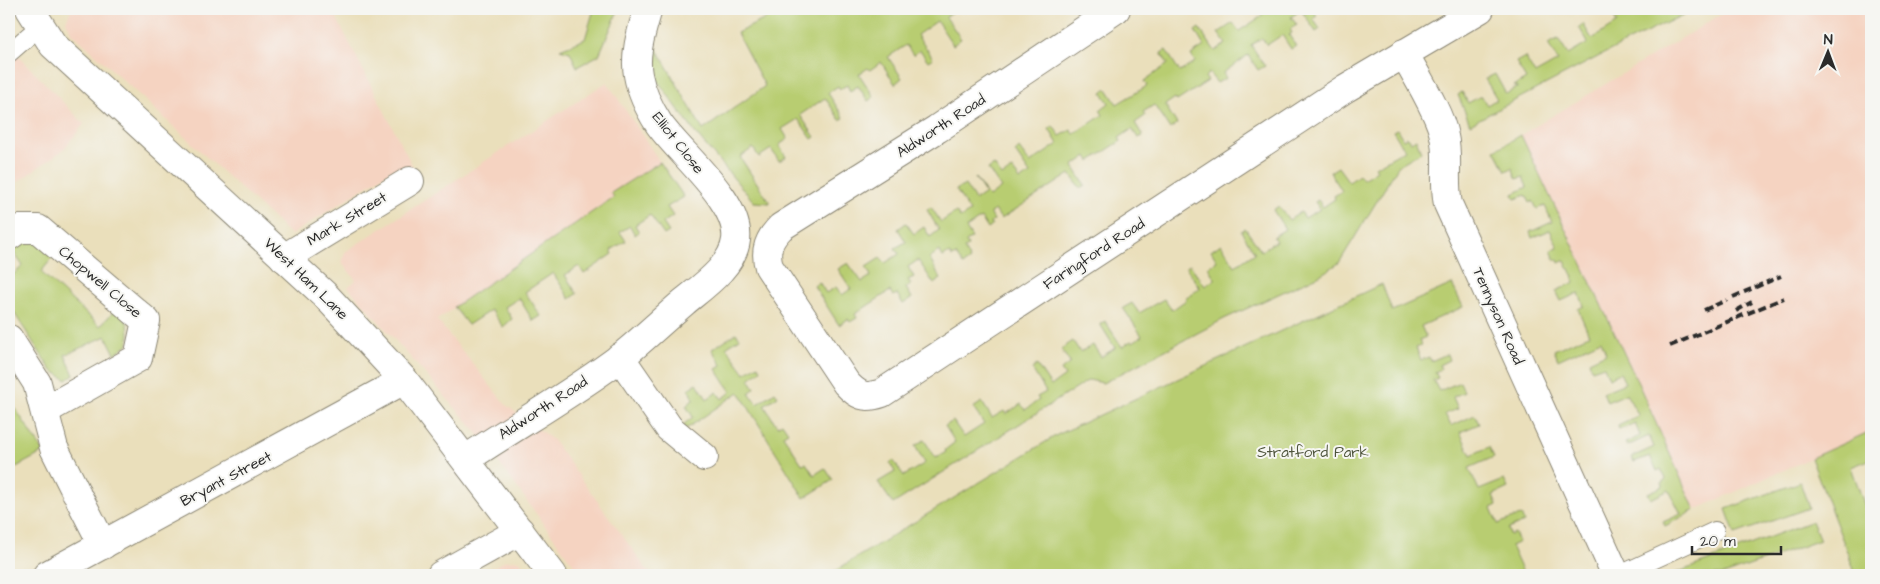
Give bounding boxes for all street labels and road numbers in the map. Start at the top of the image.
street label: Aldworth Road [892,89,990,163]
street label: Elliot Close [647,108,709,178]
street label: Mark Street [303,187,391,251]
street label: Faringford Road [1039,213,1150,296]
street label: West Ham Lane [259,233,353,325]
street label: Chopwell Close [54,241,146,323]
street label: Tennyson Road [1466,264,1529,369]
street label: Aldworth Road [494,371,592,445]
street label: Bryant Street [177,446,276,513]

